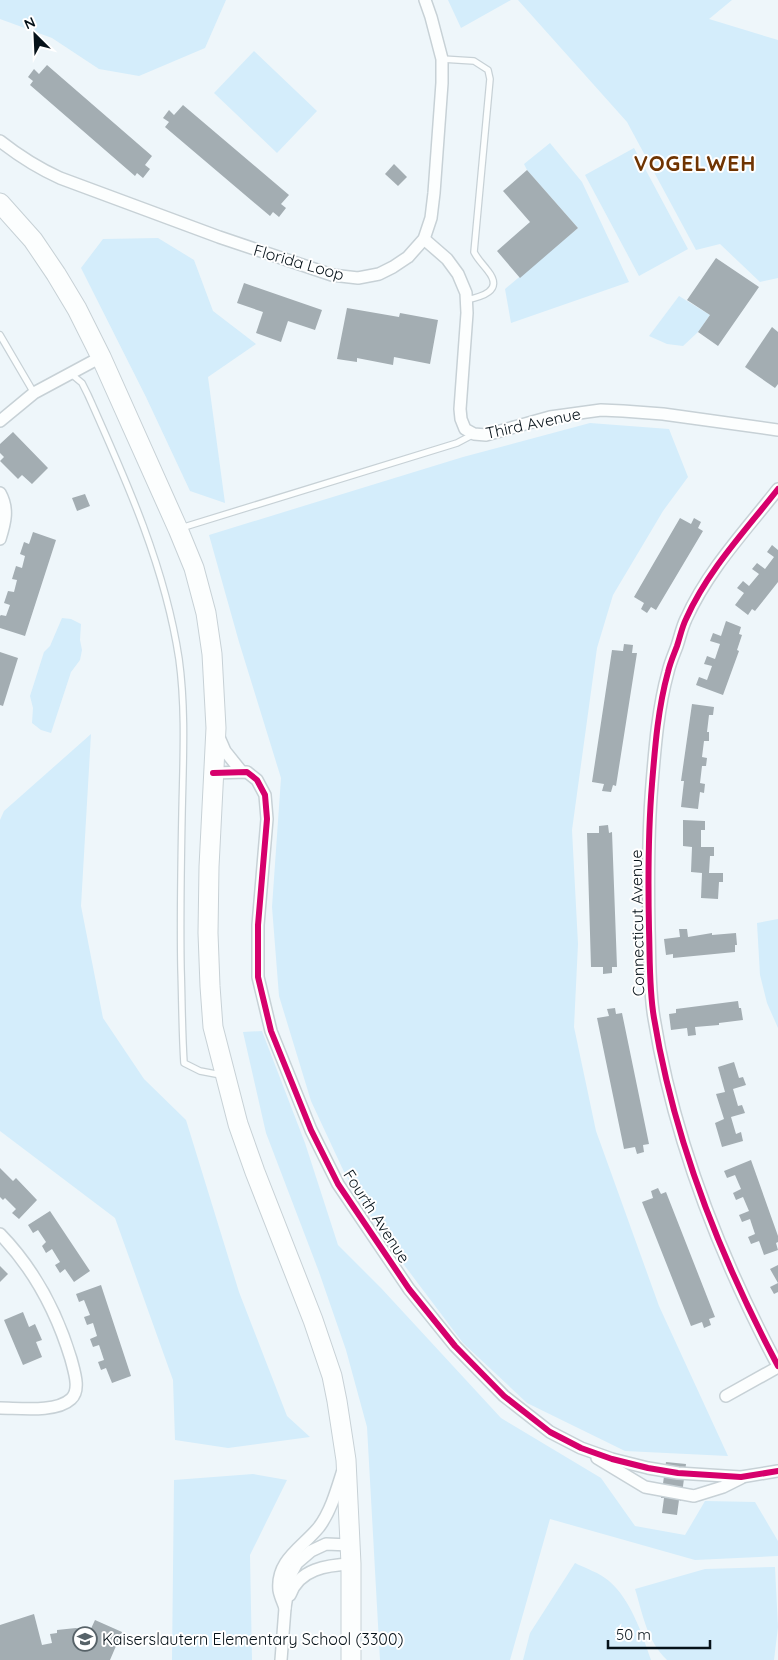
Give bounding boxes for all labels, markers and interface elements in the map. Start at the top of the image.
north arrow [10,10,60,60]
text: N [21,13,38,33]
district label: VOGELWEH [634,150,756,176]
street label: Florida Loop [251,240,347,284]
street label: Third Avenue [484,403,582,443]
street label: Connecticut Avenue [626,849,648,997]
street label: Fourth Avenue [339,1166,415,1266]
scale bar [608,1618,710,1650]
text: 50 m [616,1625,651,1644]
school or university icon: Kaiserslautern Elementary School (3300) [72,1626,98,1652]
place label: Kaiserslautern Elementary School (3300) [102,1629,403,1649]

